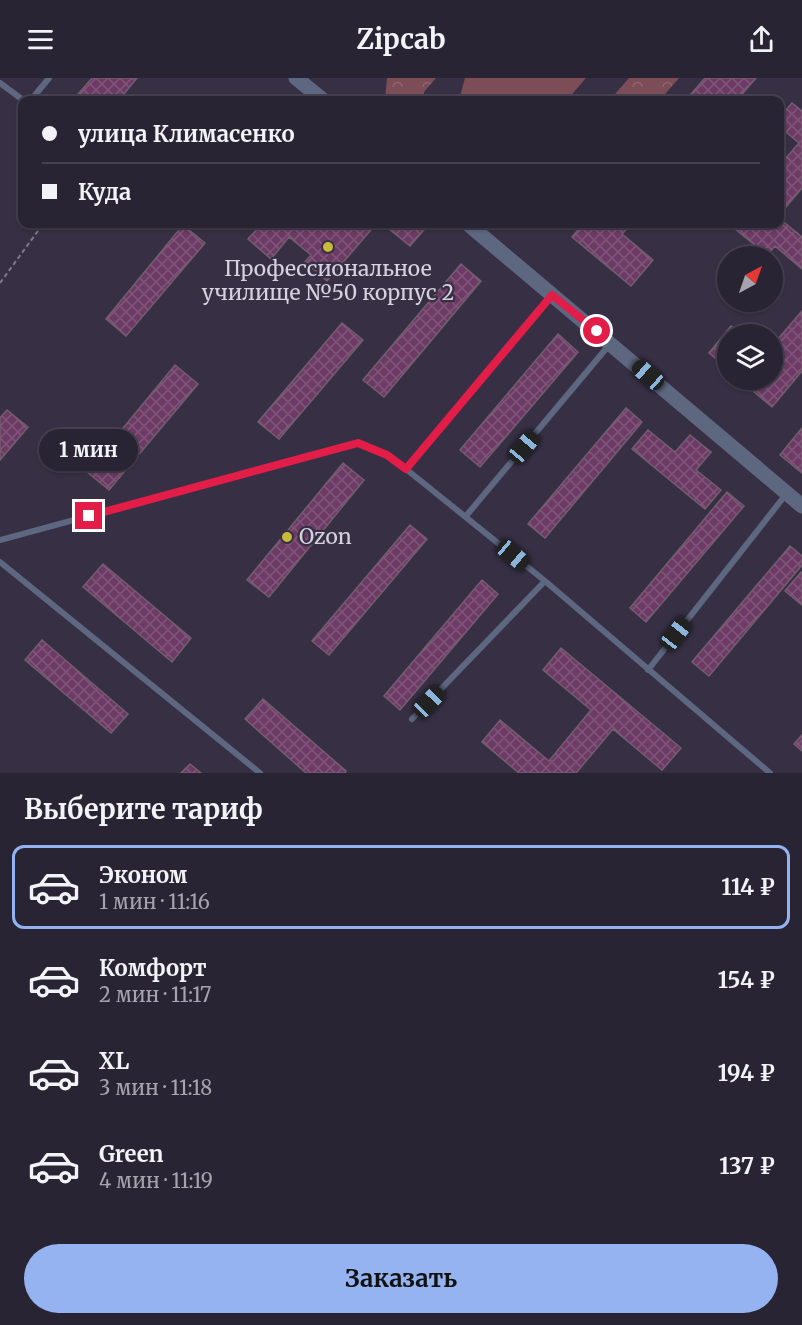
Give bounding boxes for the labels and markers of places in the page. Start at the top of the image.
marker: Профессиональное училище №50 корпус 2 [321,240,335,254]
place label: Профессиональное училище №50 корпус 2 [202,255,454,306]
place label: Ozon [299,523,352,550]
marker: Ozon [280,530,294,544]

